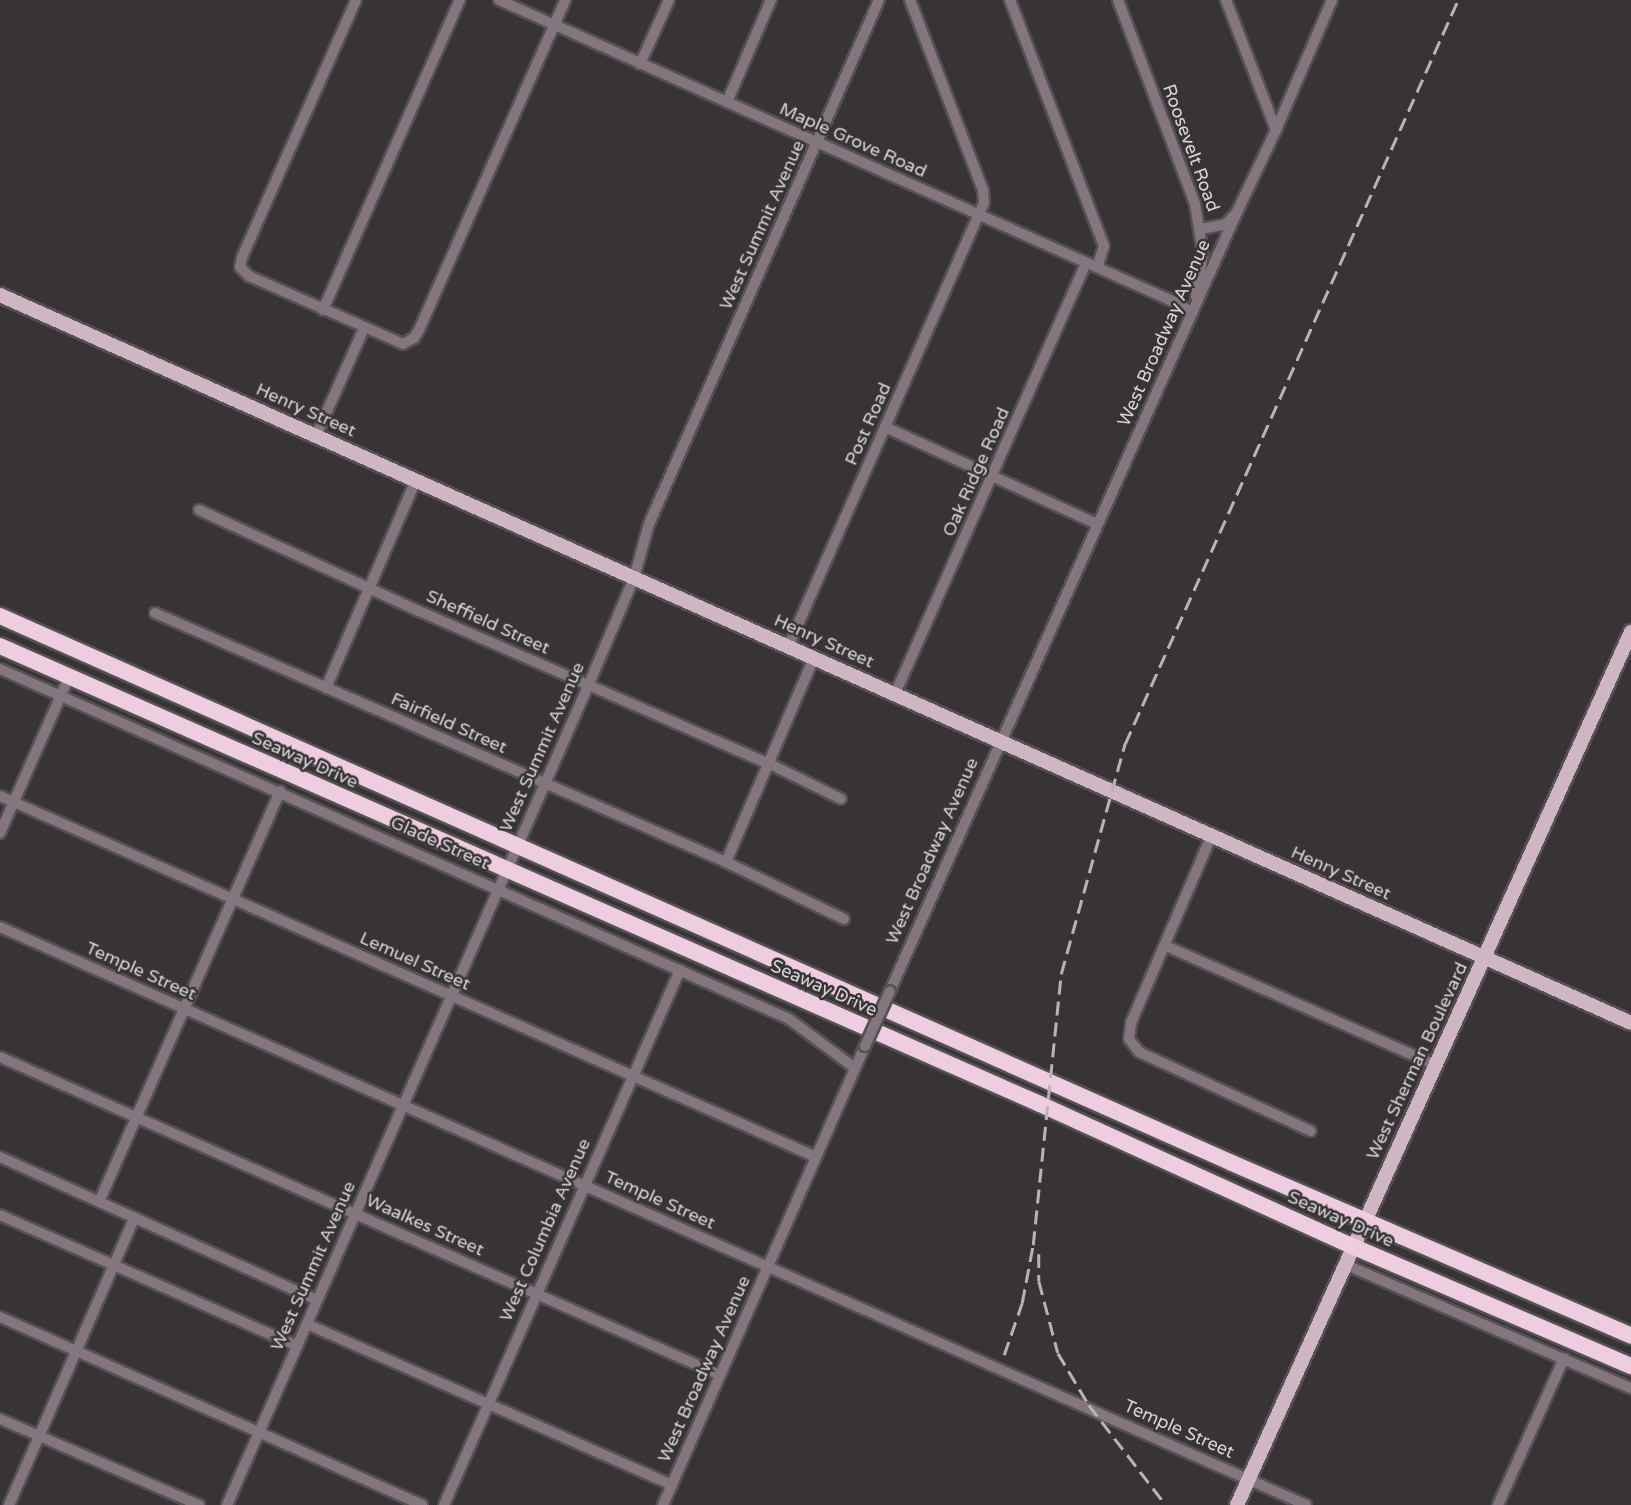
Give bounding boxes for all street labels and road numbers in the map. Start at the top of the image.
street label: Roosevelt Road [1158,81,1224,215]
street label: Maple Grove Road [776,98,930,182]
street label: West Summit Avenue [715,137,809,313]
street label: West Broadway Avenue [1113,236,1215,430]
street label: Henry Street [253,378,359,442]
street label: Post Road [840,379,896,469]
street label: Oak Ridge Road [938,404,1014,540]
street label: Sheffield Street [423,585,553,659]
street label: Henry Street [771,609,877,673]
street label: West Summit Avenue [495,659,589,835]
street label: Fairfield Street [388,688,510,758]
street label: Seaway Drive [249,727,361,793]
street label: West Broadway Avenue [881,754,983,948]
street label: Glade Street [387,812,493,874]
street label: Henry Street [1288,841,1394,905]
street label: Lemuel Street [356,927,474,995]
street label: Temple Street [82,937,200,1005]
street label: Seaway Drive [768,955,880,1021]
street label: West Sherman Boulevard [1362,959,1472,1163]
street label: West Columbia Avenue [495,1135,595,1325]
street label: Temple Street [601,1166,719,1234]
street label: West Summit Avenue [266,1178,360,1354]
street label: Seaway Drive [1285,1186,1397,1252]
street label: Waalkes Street [363,1189,487,1261]
street label: West Broadway Avenue [653,1272,755,1466]
street label: Temple Street [1120,1395,1238,1463]

